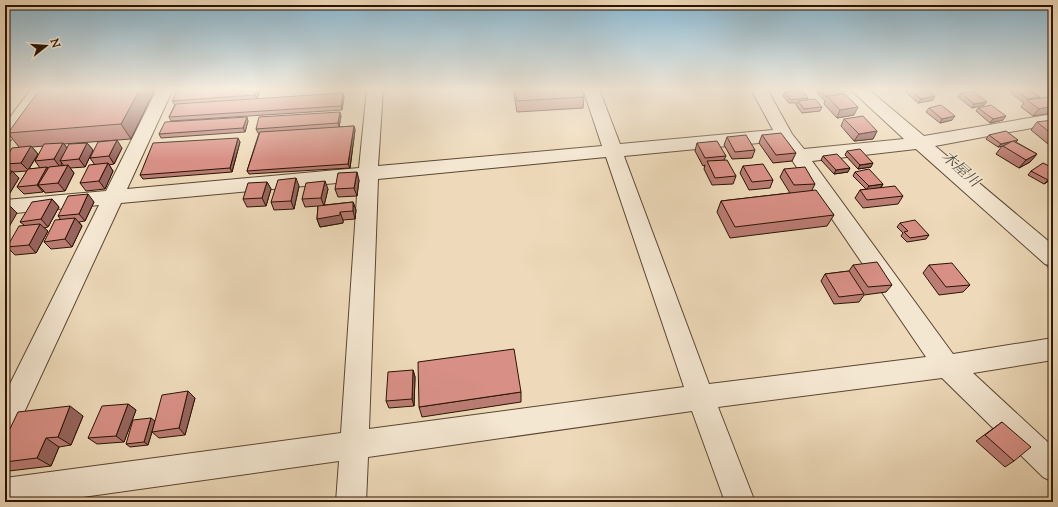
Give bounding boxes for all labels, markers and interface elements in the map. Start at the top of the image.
north arrow [26,26,66,66]
text: N [45,36,64,50]
water label: 木屋川 [936,147,985,194]

